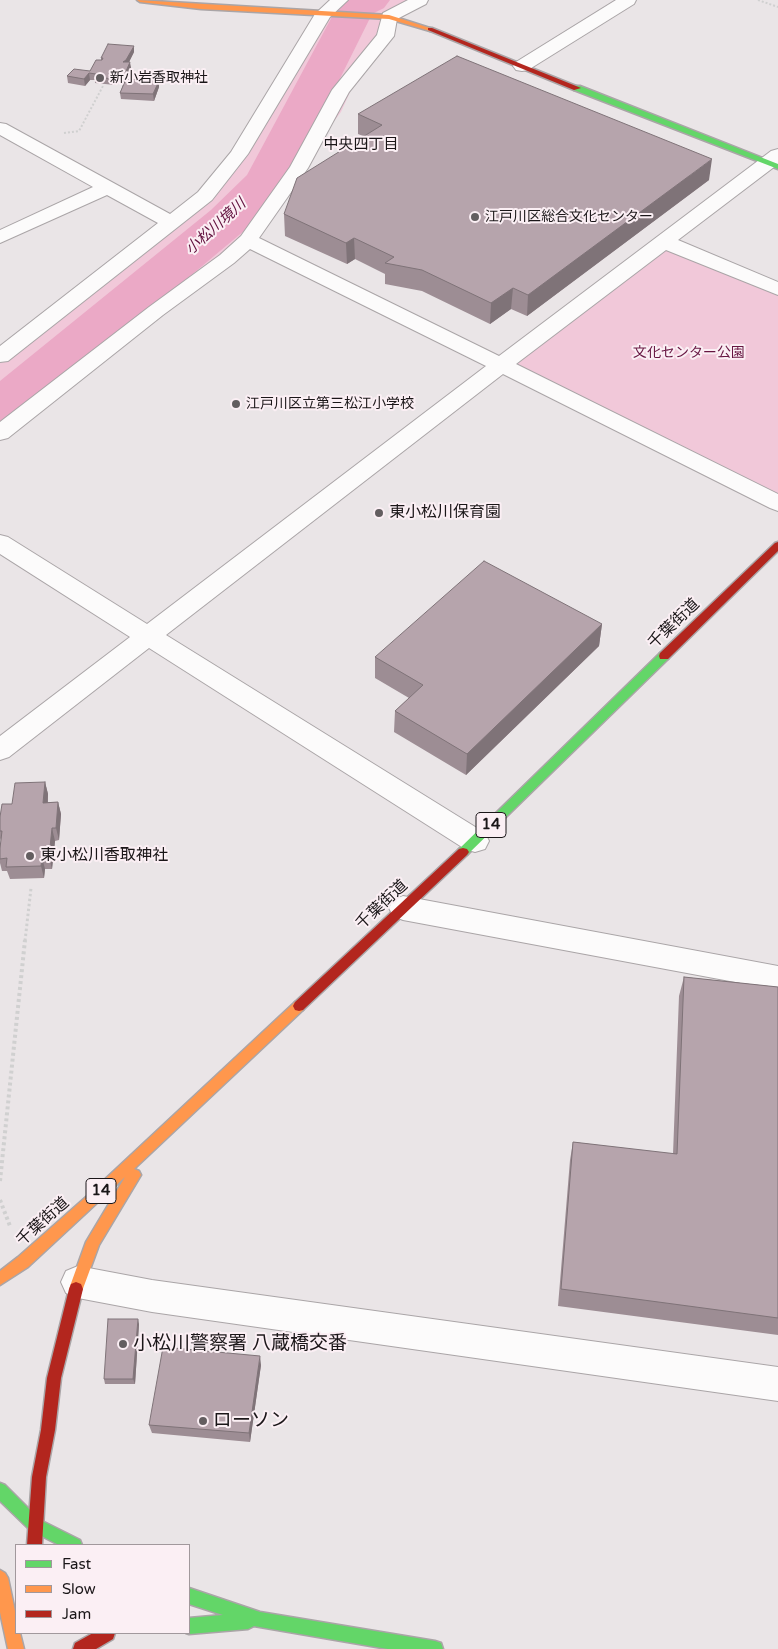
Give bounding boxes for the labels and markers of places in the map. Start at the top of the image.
place label: 新小岩香取神社 [110,70,208,86]
marker: 新小岩香取神社 [94,72,106,84]
place label: 江戸川区総合文化センター [485,209,653,225]
marker: 江戸川区総合文化センター [469,211,481,223]
place label: 江戸川区立第三松江小学校 [246,396,414,412]
marker: 江戸川区立第三松江小学校 [230,398,242,410]
place label: 東小松川保育園 [389,503,501,523]
marker: 東小松川保育園 [373,507,385,519]
place label: 東小松川香取神社 [40,846,168,866]
marker: 東小松川香取神社 [24,850,36,862]
place label: 小松川警察署 八蔵橋交番 [133,1333,347,1355]
marker: 小松川警察署 八蔵橋交番 [117,1338,129,1350]
place label: ローソン [213,1410,289,1432]
marker: ローソン [197,1415,209,1427]

